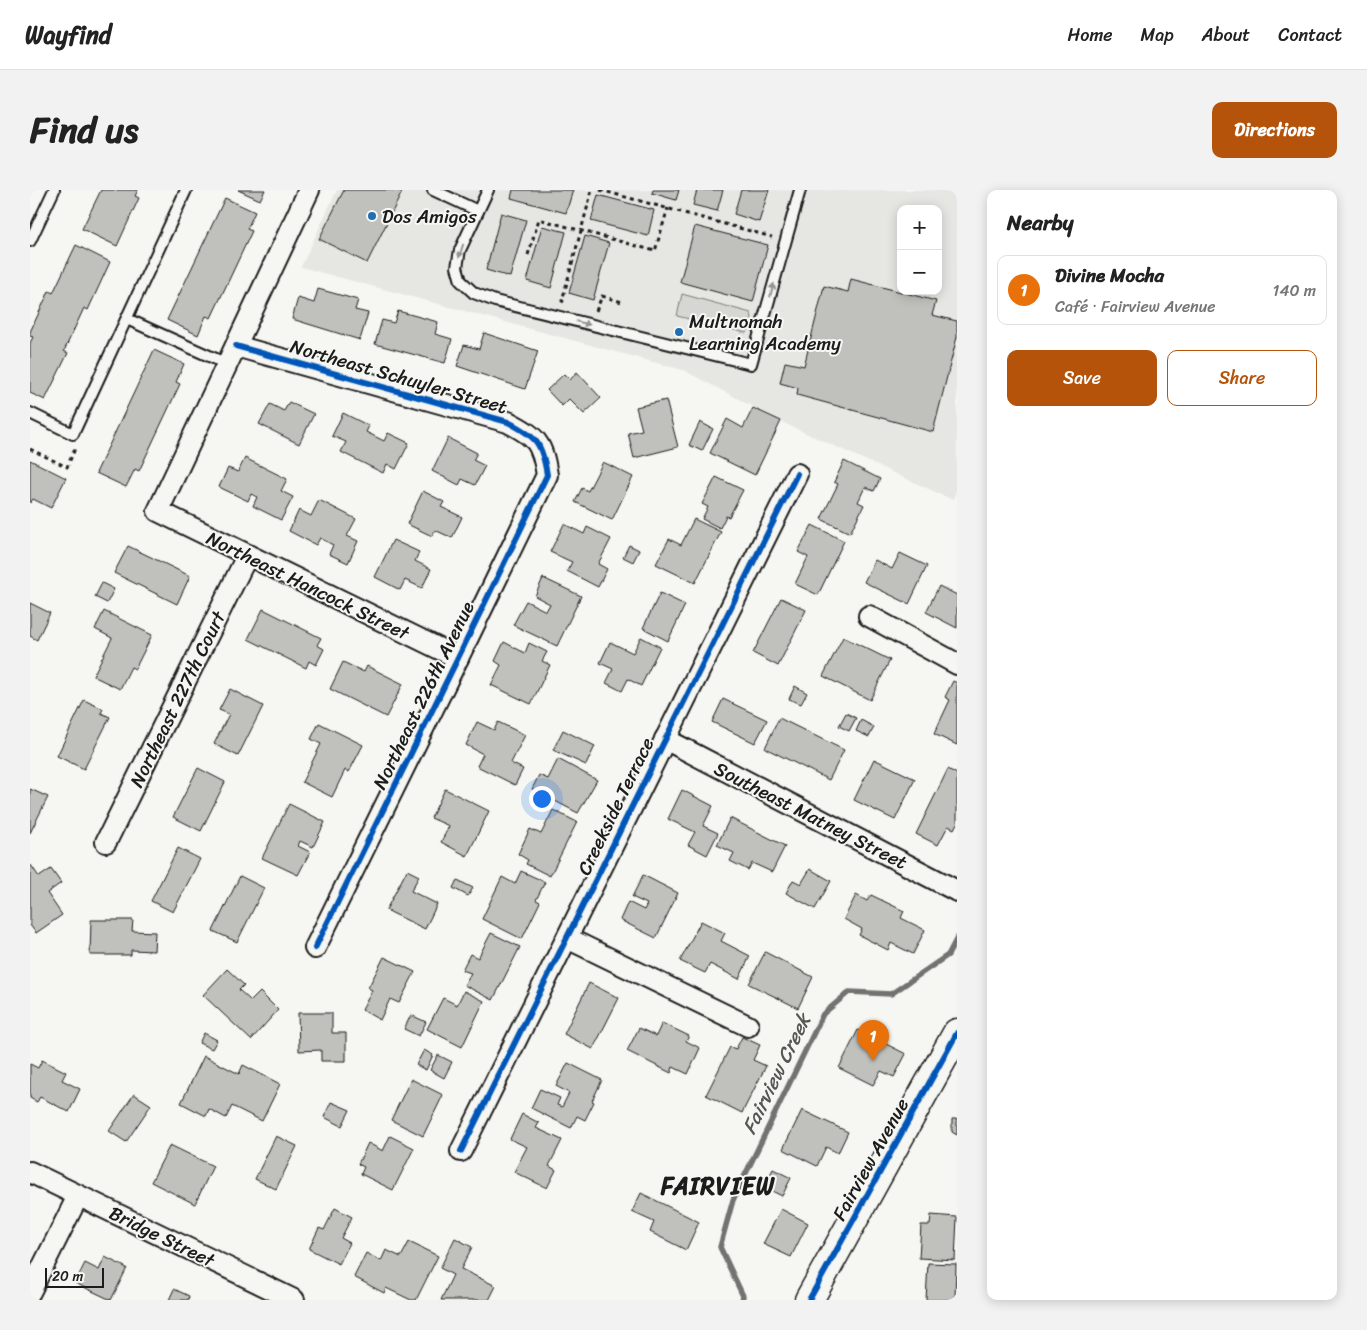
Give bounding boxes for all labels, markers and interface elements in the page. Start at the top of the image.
text: Wayfind [25,14,111,56]
text: Home [1068,19,1113,51]
text: Map [1141,19,1174,51]
text: About [1202,19,1250,51]
text: Contact [1278,19,1342,51]
text: Find us [30,99,138,161]
button: Directions [1212,102,1337,158]
place label: Dos Amigos [382,200,477,233]
text: Nearby [1007,204,1073,242]
map controls [897,205,942,295]
button: + [897,205,942,250]
marker: Dos Amigos [366,210,378,222]
one-way arrow [457,243,464,258]
button: − [897,250,942,295]
text: Divine Mocha [1055,259,1164,292]
text: 1 [1021,276,1027,305]
text: 140 m [1273,276,1316,305]
one-way arrow [769,282,777,297]
text: Café · Fairview Avenue [1055,292,1216,321]
place label: Multnomah Learning Academy [689,305,841,360]
one-way arrow [576,319,591,327]
marker: Multnomah Learning Academy [673,326,685,338]
street label: Northeast Schuyler Street [286,330,511,423]
button: Save [1007,350,1157,406]
button: Share [1167,350,1317,406]
street label: Northeast Hancock Street [201,522,416,650]
street label: Northeast 226th Avenue [363,595,483,795]
street label: Northeast 227th Court [120,604,235,793]
street label: Creekside Terrace [568,731,663,881]
street label: Southeast Matney Street [708,752,913,879]
your location [529,786,555,812]
water label: Fairview Creek [732,1006,822,1140]
pin: 1 [857,1020,889,1061]
street label: Fairview Avenue [823,1092,918,1227]
district label: FAIRVIEW [660,1165,776,1207]
street label: Bridge Street [103,1197,221,1277]
text: 20 m [52,1264,83,1289]
scale bar [45,1265,104,1288]

